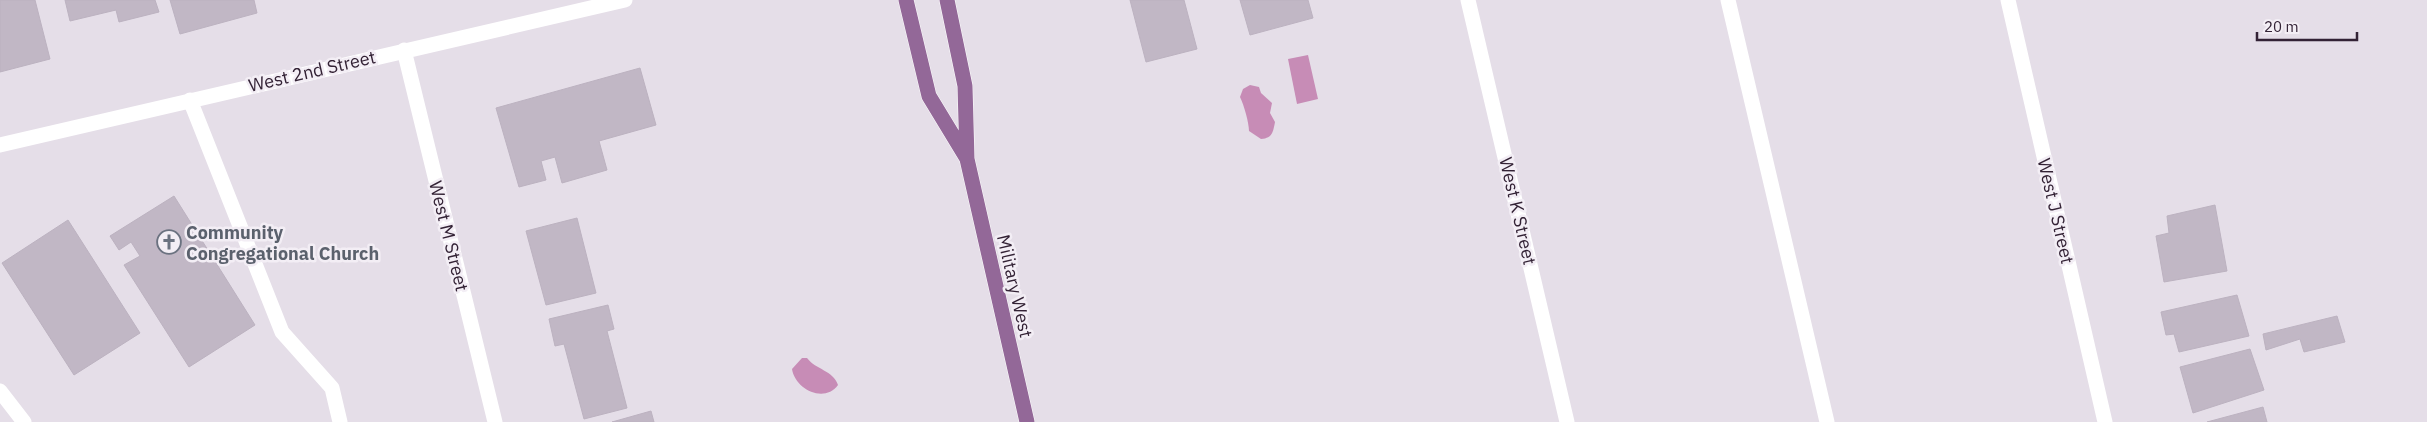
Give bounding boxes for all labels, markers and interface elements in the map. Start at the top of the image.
scale bar [2257,10,2357,42]
text: 20 m [2264,17,2299,36]
street label: West 2nd Street [246,45,378,97]
street label: West K Street [1494,155,1542,267]
street label: West J Street [2033,156,2079,266]
street label: West M Street [424,178,474,294]
place label: Community Congregational Church [186,221,379,265]
church icon: Community Congregational Church [156,229,182,255]
street label: Military West [992,232,1038,340]

